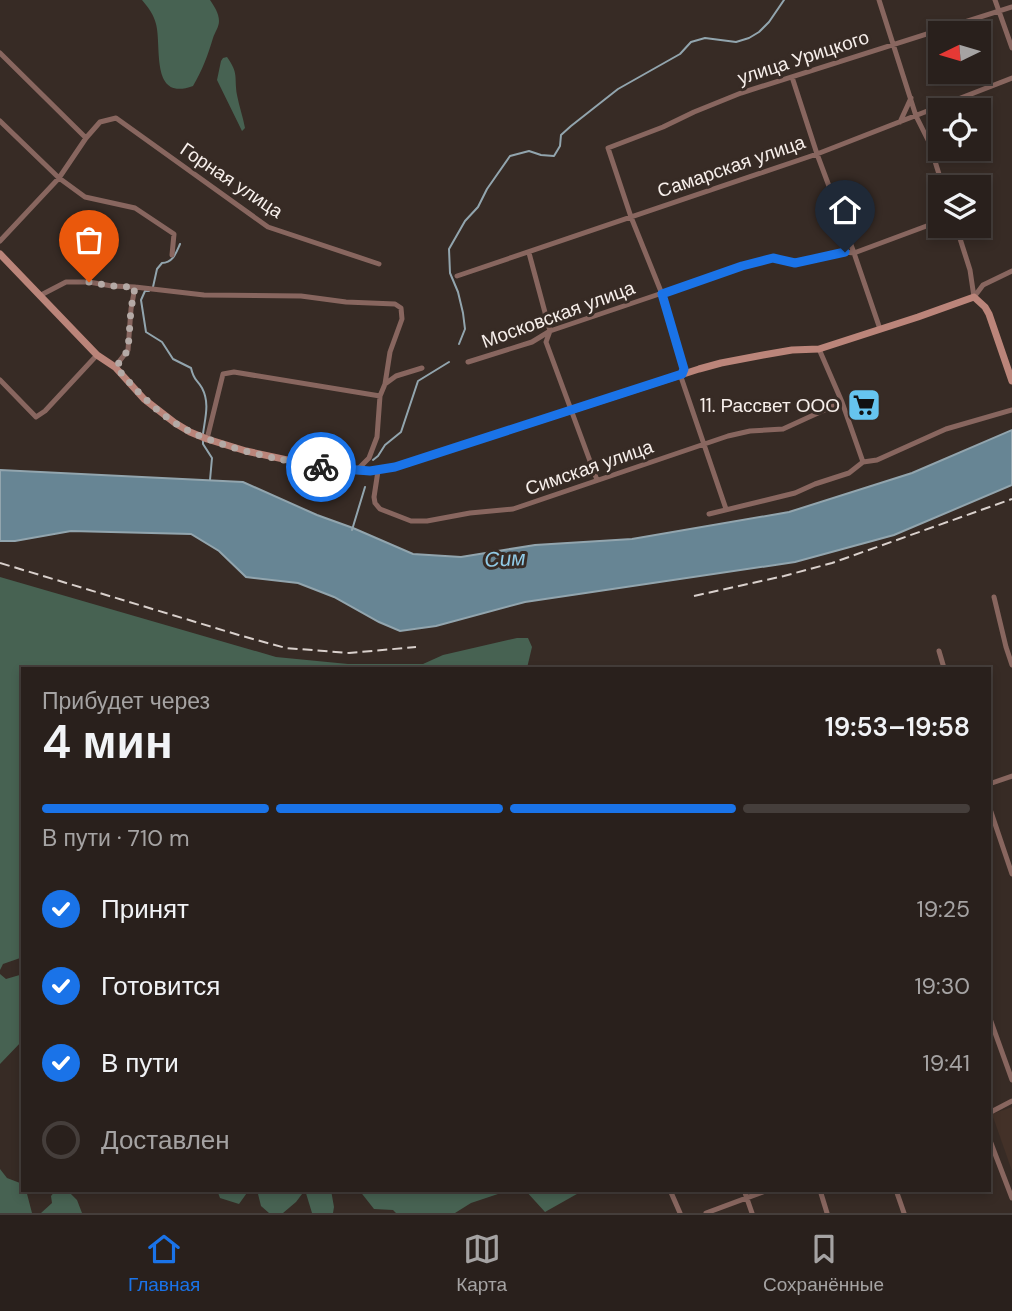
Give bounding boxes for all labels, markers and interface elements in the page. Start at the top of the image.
north arrow [928,21,990,84]
map controls [928,21,991,238]
street label: улица Урицкого [734,24,872,90]
button: locate [928,98,991,161]
street label: Самарская улица [654,129,809,204]
street label: Горная улица [175,137,288,224]
button: layers [928,175,991,238]
pin [815,180,875,252]
icon: home [826,191,864,229]
pin [59,210,119,282]
icon: bag [70,221,108,259]
street label: Московская улица [478,275,639,354]
supermarket icon: 11. Рассвет ООО [845,386,883,424]
place label: 11. Рассвет ООО [700,393,840,418]
courier [286,432,356,502]
street label: Симская улица [522,434,657,501]
icon: bike [302,448,340,486]
water label: Сим [484,544,526,574]
text: Прибудет через [42,686,210,716]
text: 19:53–19:58 [825,710,970,744]
text: 4 мин [42,712,173,772]
text: В пути · 710 m [42,823,189,853]
icon: check [42,890,80,928]
text: Принят [101,892,189,926]
text: 19:25 [916,894,970,924]
icon: check [42,967,80,1005]
text: Готовится [101,969,220,1003]
text: 19:30 [914,971,970,1001]
icon: check [42,1044,80,1082]
text: В пути [101,1046,179,1080]
text: 19:41 [923,1048,970,1078]
text: Доставлен [101,1123,230,1157]
tab: Главная [128,1230,200,1297]
tab: Карта [456,1230,507,1297]
tab: Сохранённые [763,1230,884,1297]

